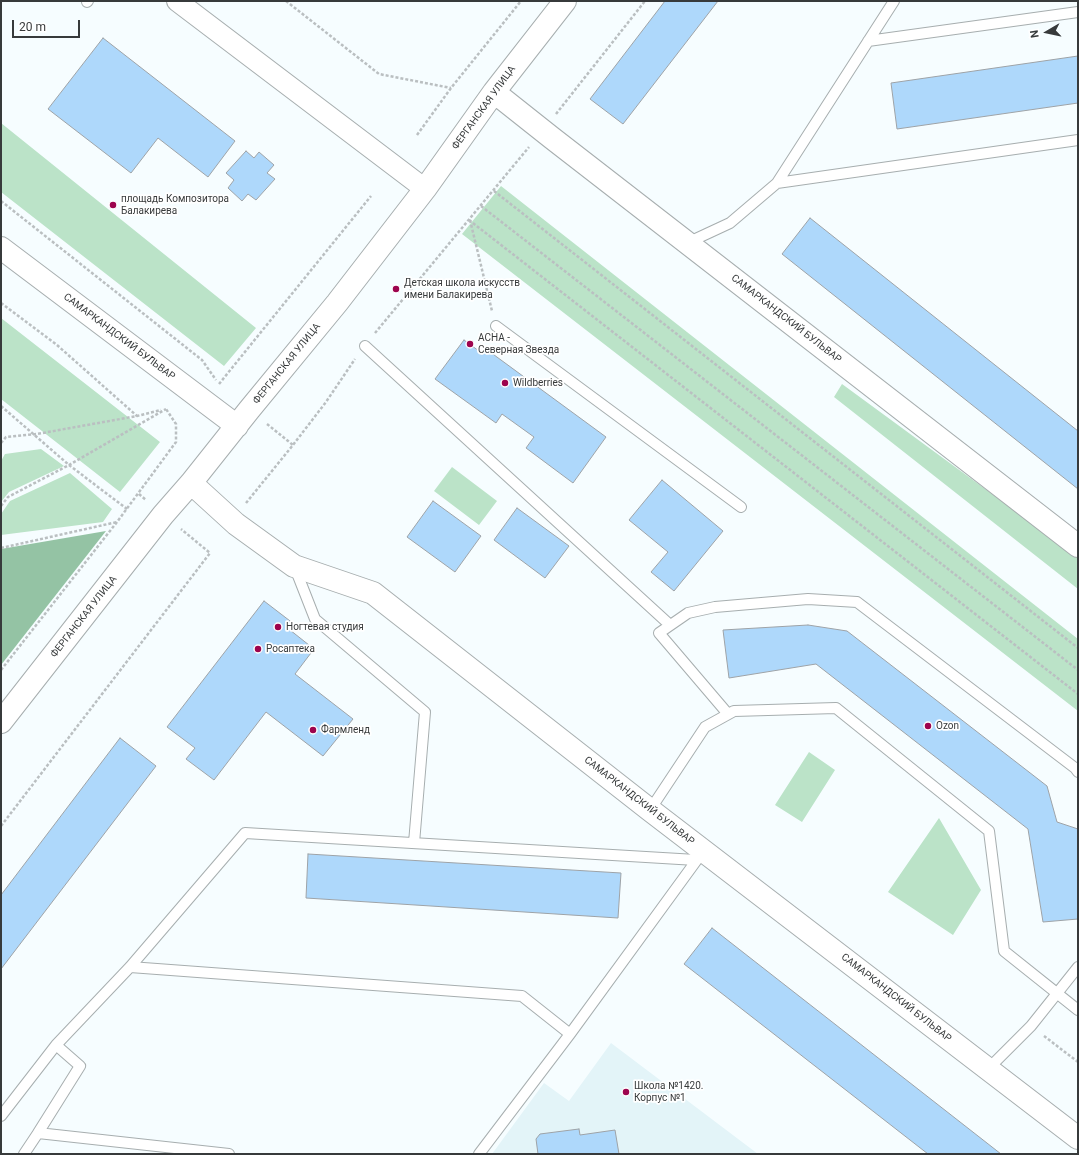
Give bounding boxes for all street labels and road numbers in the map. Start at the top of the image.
street label: ФЕРГАНСКАЯ УЛИЦА [450,64,518,152]
street label: САМАРКАНДСКИЙ БУЛЬВАР [728,272,844,366]
street label: САМАРКАНДСКИЙ БУЛЬВАР [61,291,177,383]
street label: ФЕРГАНСКАЯ УЛИЦА [251,321,323,407]
street label: ФЕРГАНСКАЯ УЛИЦА [48,574,120,660]
street label: САМАРКАНДСКИЙ БУЛЬВАР [581,754,697,848]
street label: САМАРКАНДСКИЙ БУЛЬВАР [838,951,954,1045]

